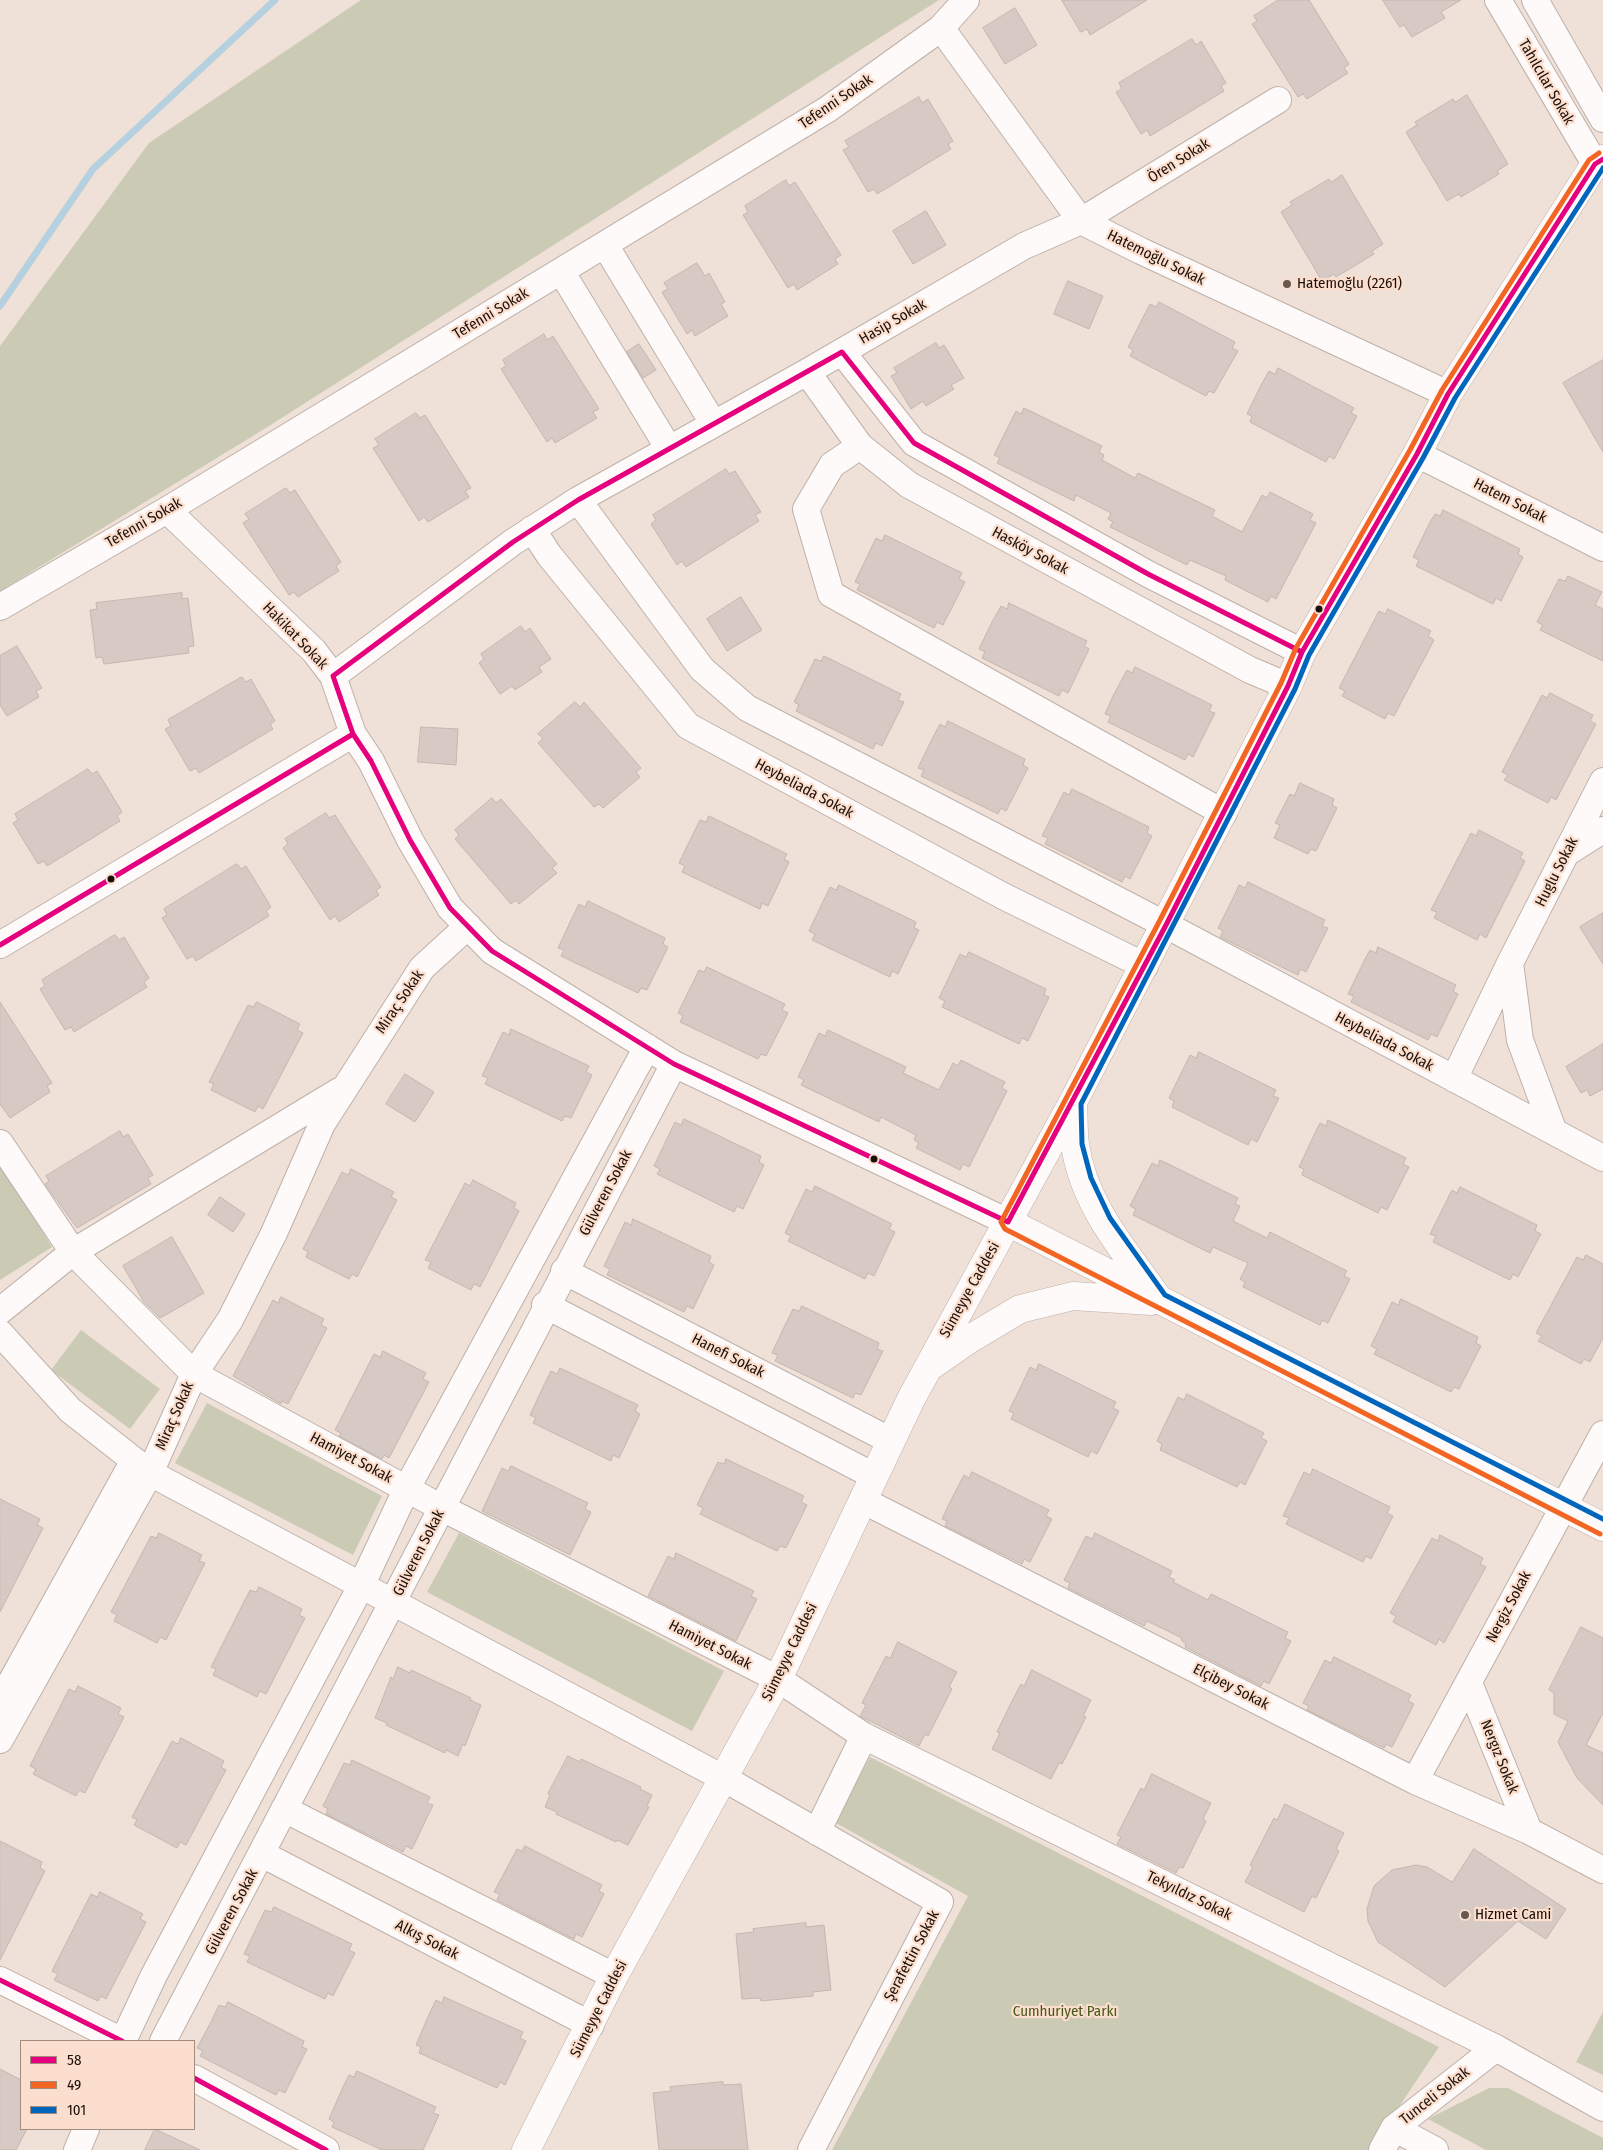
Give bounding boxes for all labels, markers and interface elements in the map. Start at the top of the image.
street label: Tahılcılar Sokak [1514,36,1578,128]
street label: Tefenni Sokak [796,71,876,133]
street label: Ören Sokak [1145,135,1213,187]
street label: Hatemoğlu Sokak [1104,227,1208,289]
place label: Hatemoğlu (2261) [1297,275,1402,293]
marker: Hatemoğlu (2261) [1281,278,1293,290]
street label: Tefenni Sokak [450,284,532,344]
street label: Hasip Sokak [856,296,930,348]
street label: Hatem Sokak [1470,475,1550,527]
street label: Tefenni Sokak [103,494,185,552]
street label: Hasköy Sokak [989,523,1071,579]
street label: Hakikat Sokak [259,599,331,673]
unlabelled marker [1314,604,1324,614]
street label: Heybeliada Sokak [752,755,856,823]
street label: Huglu Sokak [1532,834,1582,910]
unlabelled marker [106,874,116,884]
street label: Miraç Sokak [372,967,428,1037]
street label: Heybeliada Sokak [1332,1008,1436,1076]
street label: Gülveren Sokak [576,1147,636,1239]
unlabelled marker [869,1154,879,1164]
street label: Sümeyye Caddesi [936,1239,1004,1341]
street label: Hanefi Sokak [688,1330,768,1382]
street label: Miraç Sokak [152,1379,198,1453]
street label: Hamiyet Sokak [307,1429,395,1487]
street label: Gülveren Sokak [390,1507,448,1599]
street label: Nergiz Sokak [1483,1568,1535,1646]
street label: Sümeyye Caddesi [758,1600,822,1704]
street label: Hamiyet Sokak [666,1616,754,1674]
street label: Elçibey Sokak [1190,1660,1272,1714]
street label: Nergız Sokak [1476,1717,1522,1797]
street label: Gülveren Sokak [202,1866,262,1958]
street label: Tekyıldız Sokak [1143,1868,1235,1924]
place label: Hizmet Cami [1475,1906,1551,1924]
street label: Şerafettin Sokak [881,1908,943,2004]
marker: Hizmet Cami [1459,1909,1471,1921]
street label: Alkış Sokak [392,1916,462,1964]
street label: Sümeyye Caddesi [567,1957,631,2061]
park label: Cumhuriyet Parkı [1013,2003,1117,2021]
legend [20,2040,195,2130]
text: 58 [67,2051,81,2069]
street label: Tunceli Sokak [1397,2063,1473,2129]
text: 49 [67,2076,81,2094]
text: 101 [67,2101,86,2119]

